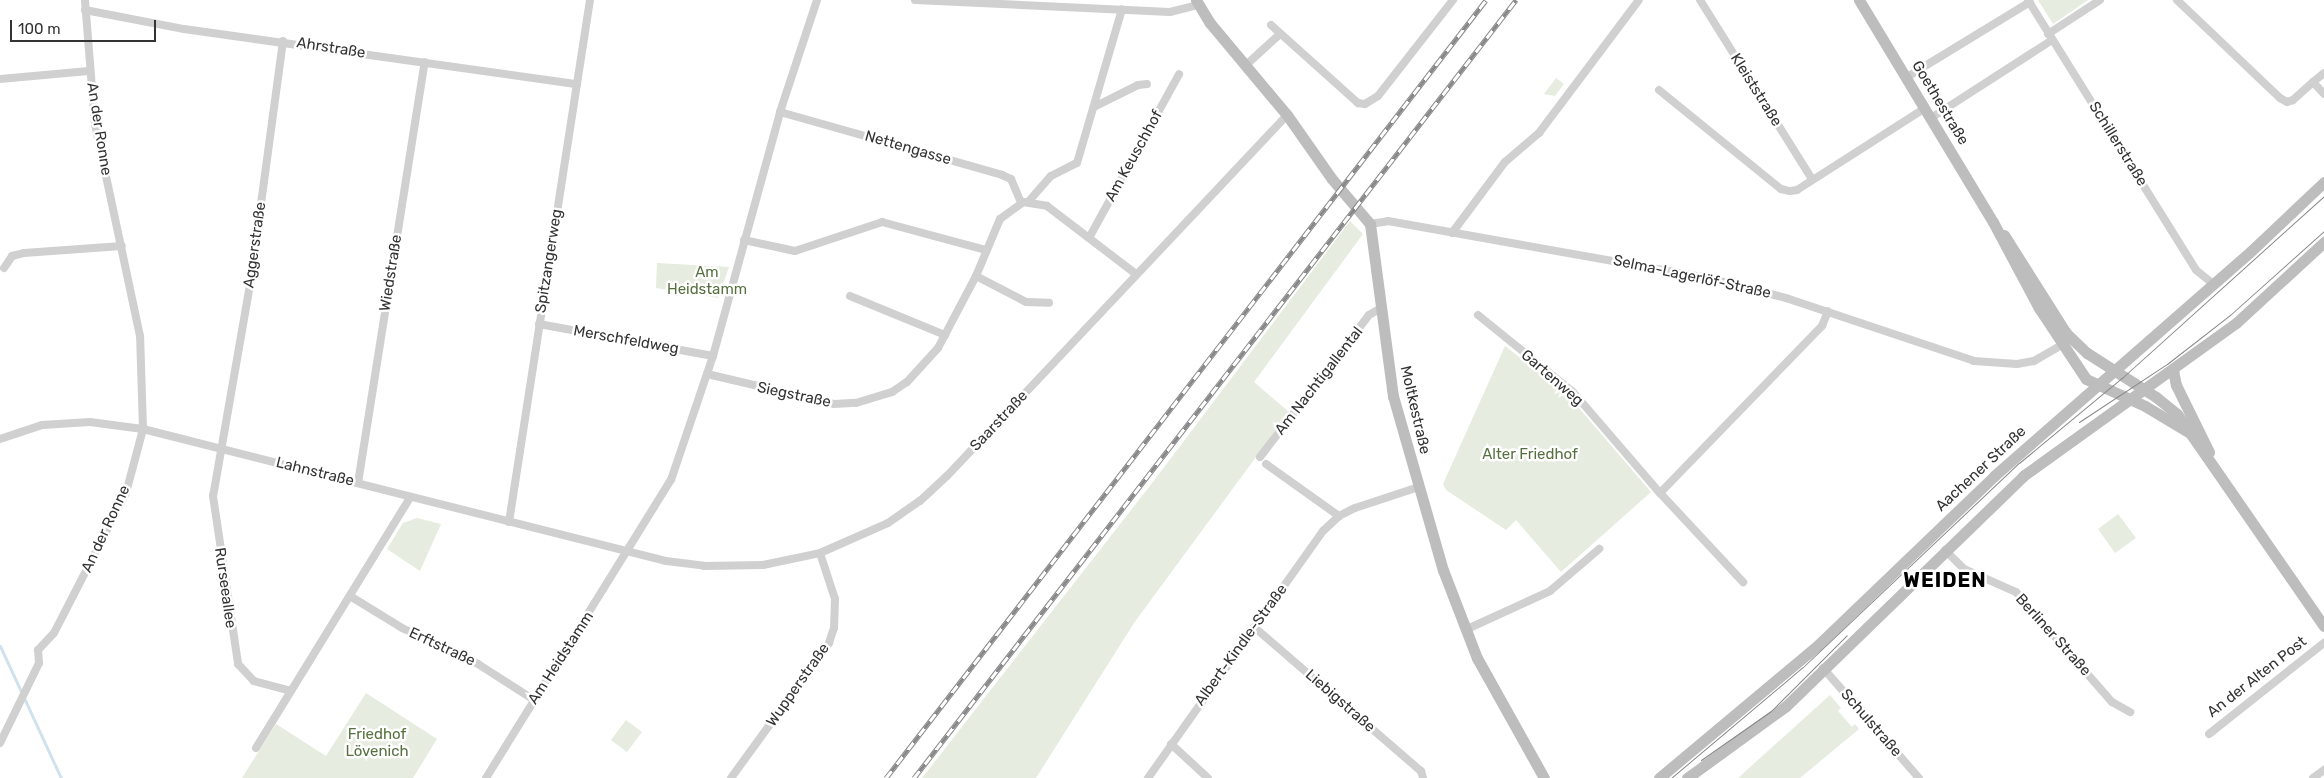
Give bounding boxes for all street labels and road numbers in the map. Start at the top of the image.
street label: Ahrstraße [295,34,367,62]
street label: Kleiststraße [1726,50,1786,130]
street label: Goethestraße [1908,58,1972,148]
street label: An der Ronne [83,81,115,177]
street label: Schillerstraße [2085,98,2151,190]
street label: Am Keuschhof [1102,107,1166,205]
street label: Nettengasse [863,127,953,169]
street label: Aggerstraße [240,201,270,289]
street label: Spitzangerweg [532,208,566,314]
street label: Wiedstraße [376,233,406,313]
street label: Selma-Lagerlöf-Straße [1612,251,1772,303]
street label: Merschfeldweg [572,322,680,358]
street label: Am Nachtigallental [1271,323,1367,439]
street label: Gartenweg [1517,346,1587,410]
street label: Moltkestraße [1396,364,1434,456]
street label: Siegstraße [755,378,833,412]
street label: Saarstraße [966,387,1032,455]
street label: Aachener Straße [1932,422,2030,516]
street label: Lahnstraße [274,454,356,490]
street label: An der Ronne [78,482,134,576]
street label: Rurseeallee [210,546,240,630]
street label: Albert-Kindle-Straße [1191,581,1291,709]
street label: Berliner Straße [2011,590,2095,680]
street label: Am Heidstamm [524,608,598,708]
street label: Erftstraße [406,624,478,670]
street label: An der Alten Post [2203,632,2311,722]
street label: Wupperstraße [763,640,833,730]
street label: Liebigstraße [1301,666,1379,736]
street label: Schulstraße [1837,685,1905,761]

